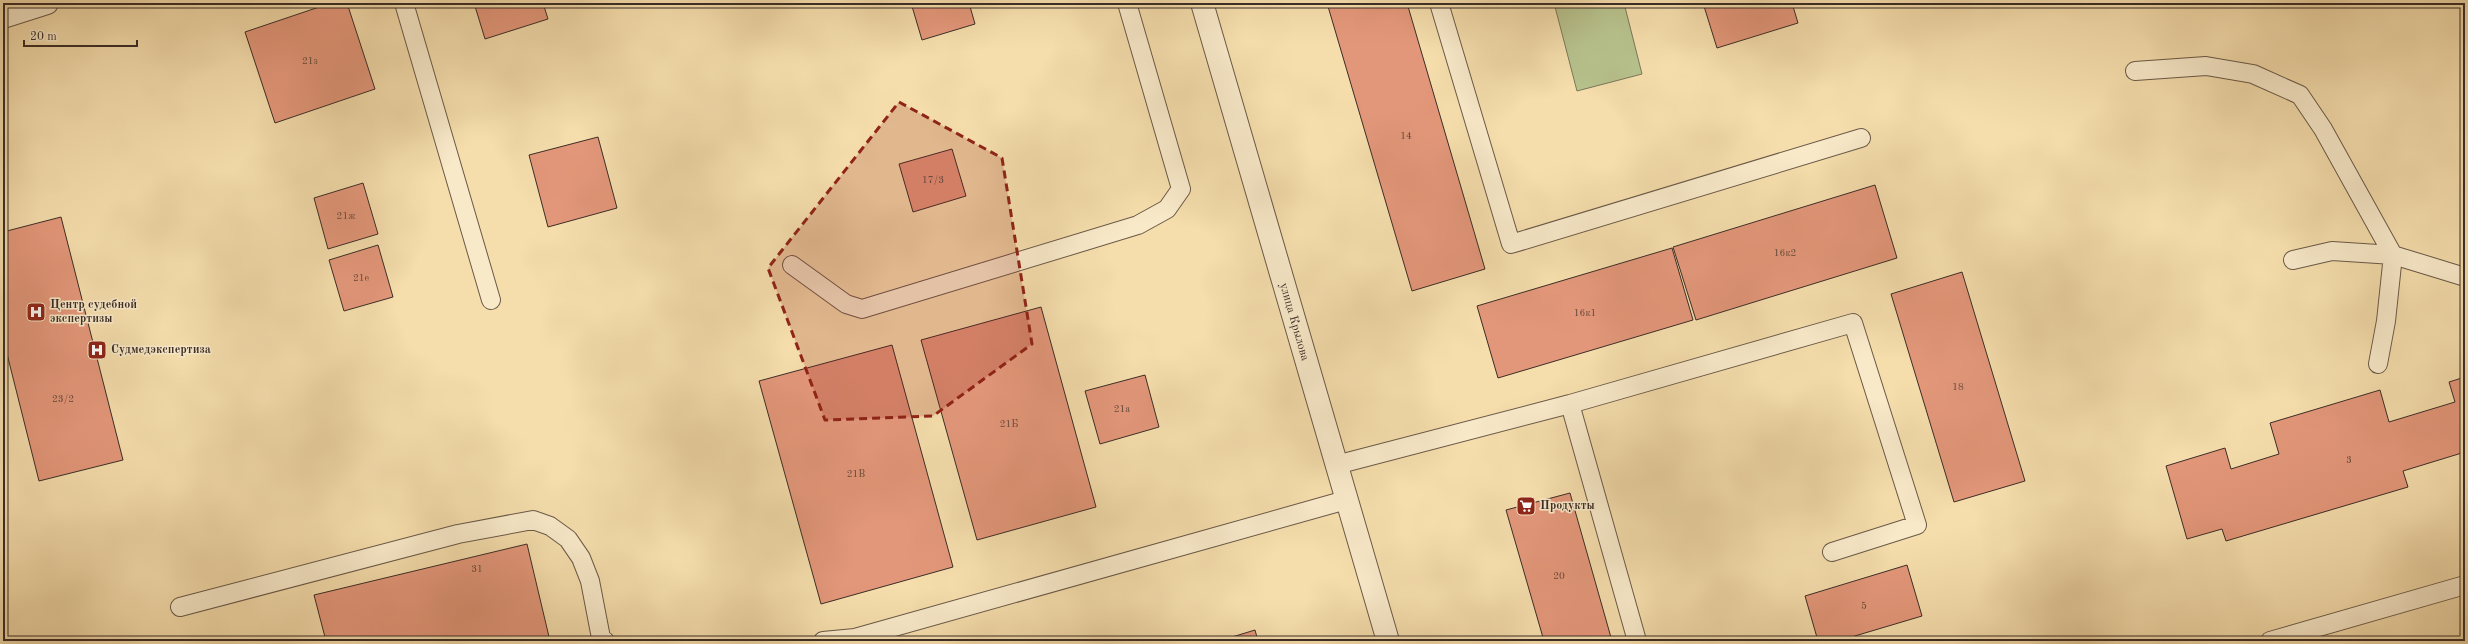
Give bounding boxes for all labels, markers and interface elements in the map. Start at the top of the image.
scale bar [24,22,137,48]
text: 20 m [30,31,57,43]
house number: 21з [302,56,318,66]
house number: 14 [1400,131,1412,141]
house number: 17/3 [922,175,944,185]
house number: 21ж [337,211,355,221]
house number: 16к2 [1774,248,1796,258]
house number: 21е [353,273,369,283]
street label: улица Крылова [1277,282,1311,362]
place label: Центр судебной экспертизы [50,299,137,325]
hospital icon: Центр судебной экспертизы [25,301,47,323]
house number: 16к1 [1574,308,1596,318]
hospital icon: Судмедэкспертиза [86,339,108,361]
place label: Судмедэкспертиза [111,344,211,356]
house number: 18 [1952,382,1964,392]
house number: 23/2 [52,394,74,404]
house number: 21а [1114,404,1130,414]
house number: 21Б [1000,419,1018,429]
house number: 3 [2346,455,2352,465]
house number: 21В [847,469,865,479]
supermarket icon: Продукты [1515,495,1537,517]
place label: Продукты [1540,500,1595,512]
house number: 31 [471,564,483,574]
house number: 20 [1553,571,1565,581]
house number: 5 [1861,601,1867,611]

